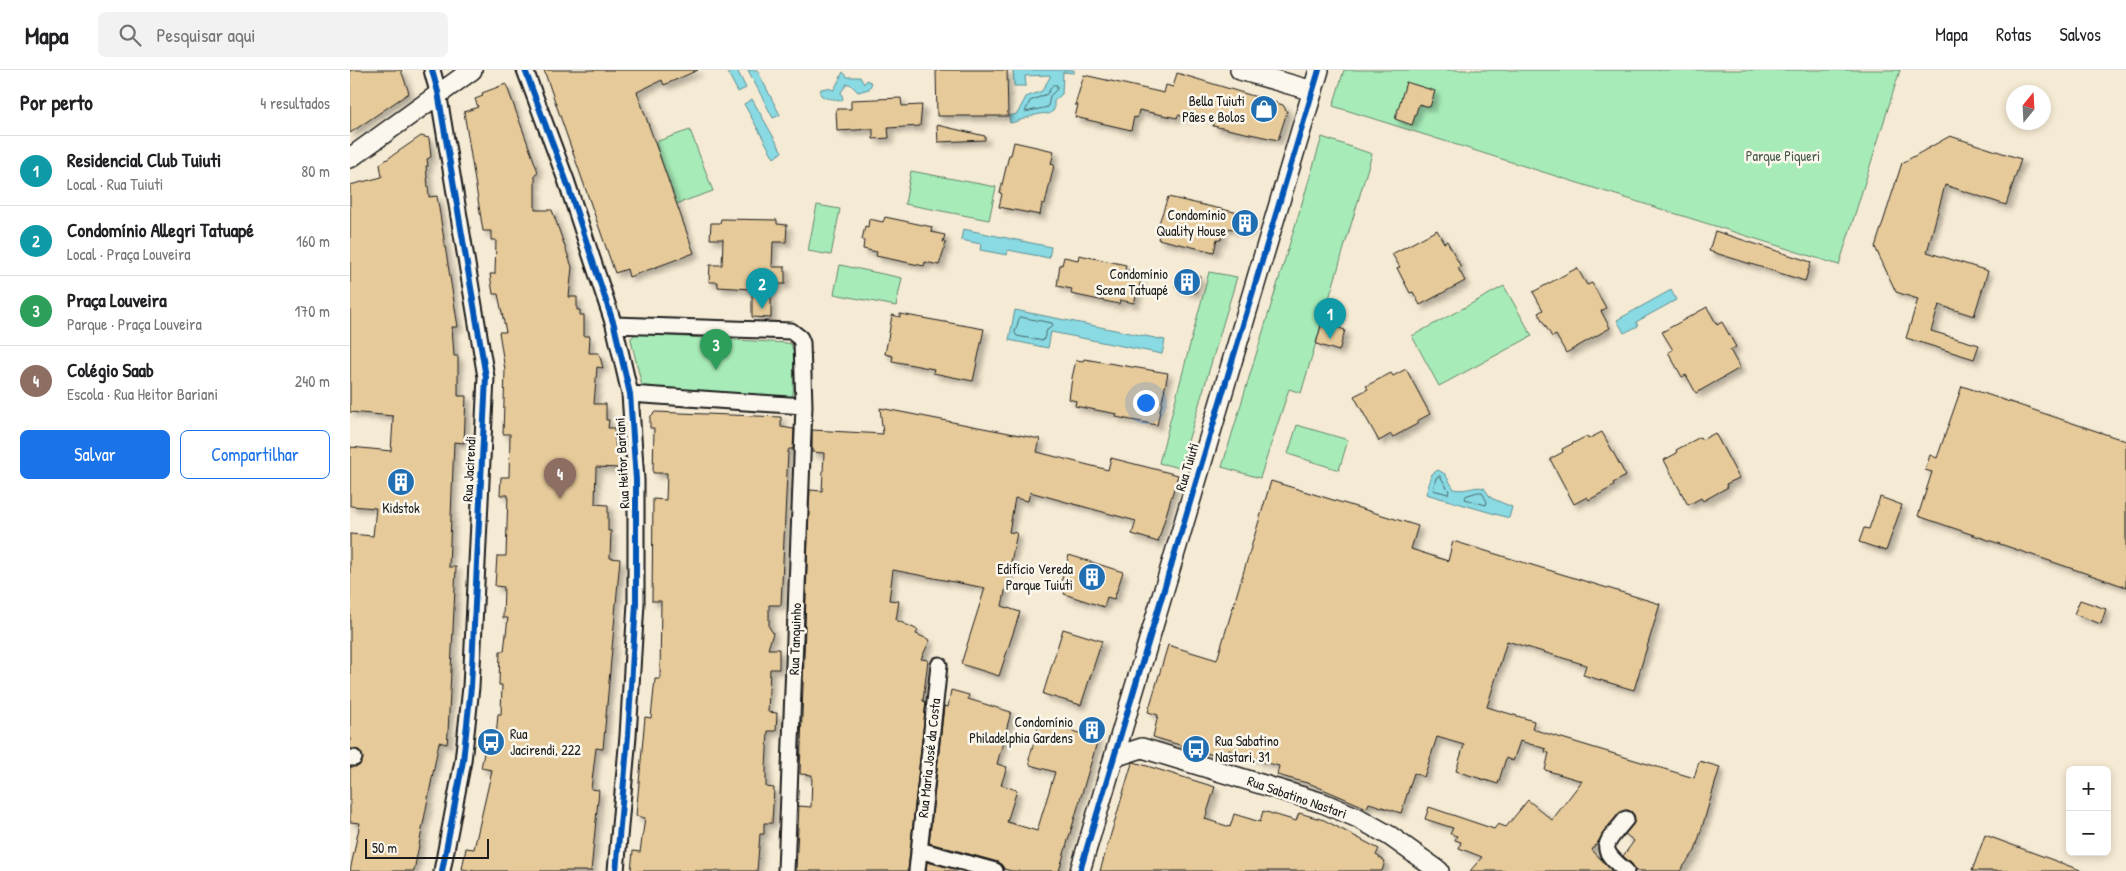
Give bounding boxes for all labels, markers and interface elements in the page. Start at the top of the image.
search box [98,12,448,57]
text: Mapa [25,19,68,51]
icon: search [116,21,144,49]
text: Pesquisar aqui [156,22,256,48]
text: Mapa [1935,22,1968,47]
text: Rotas [1996,22,2032,47]
text: Salvos [2060,22,2101,47]
north arrow [2006,85,2051,130]
text: Por perto [20,88,93,117]
place label: Bella Tuiuti Pães e Bolos [1182,91,1245,126]
text: 4 resultados [260,92,330,114]
shop icon: Bella Tuiuti Pães e Bolos [1249,94,1279,124]
park label: Parque Piqueri [1746,146,1820,166]
text: Residencial Club Tuiuti [67,147,221,173]
text: 1 [33,160,39,182]
text: 80 m [301,160,330,182]
text: Local · Rua Tuiuti [67,173,163,195]
place label: Condomínio Quality House [1156,205,1226,241]
building icon: Condomínio Quality House [1230,208,1260,238]
text: Condomínio Allegri Tatuapé [67,217,254,243]
text: 2 [32,230,40,252]
text: 160 m [296,230,330,252]
text: Local · Praça Louveira [67,243,191,265]
place label: Condomínio Scena Tatuapé [1096,264,1168,300]
building icon: Condomínio Scena Tatuapé [1172,267,1202,297]
pin: 2 [746,268,778,309]
text: Praça Louveira [67,287,167,313]
pin: 1 [1314,298,1346,339]
text: 3 [32,300,40,322]
text: 170 m [295,300,330,322]
text: Parque · Praça Louveira [67,313,202,335]
pin: 3 [700,329,732,370]
text: Colégio Saab [67,357,154,383]
text: 4 [33,370,39,392]
text: 240 m [295,370,330,392]
text: Escola · Rua Heitor Bariani [67,383,218,405]
your location [1133,390,1159,416]
street label: Rua Heitor Bariani [610,417,633,509]
button: Salvar [20,430,170,479]
button: Compartilhar [180,430,330,479]
street label: Rua Jacirendi [457,436,480,502]
street label: Rua Tuiuti [1170,440,1203,493]
pin: 4 [544,458,576,499]
building icon: Kidstok [386,467,416,497]
place label: Kidstok [382,498,420,517]
place label: Edifício Vereda Parque Tuiuti [997,559,1074,595]
building icon: Edifício Vereda Parque Tuiuti [1077,562,1107,592]
street label: Rua Tanquinho [784,602,806,675]
street label: Rua Maria José da Costa [913,697,944,819]
place label: Condomínio Philadelphia Gardens [969,712,1073,748]
building icon: Condomínio Philadelphia Gardens [1077,715,1107,745]
place label: Rua Jacirendi, 222 [510,724,581,759]
bus stop icon: Rua Jacirendi, 222 [476,727,506,757]
place label: Rua Sabatino Nastari, 31 [1215,731,1279,766]
bus stop icon: Rua Sabatino Nastari, 31 [1181,734,1211,764]
map controls [2066,766,2111,856]
button: + [2066,766,2111,811]
street label: Rua Sabatino Nastari [1245,771,1349,822]
button: − [2066,811,2111,856]
scale bar [365,836,489,859]
text: 50 m [372,838,397,857]

